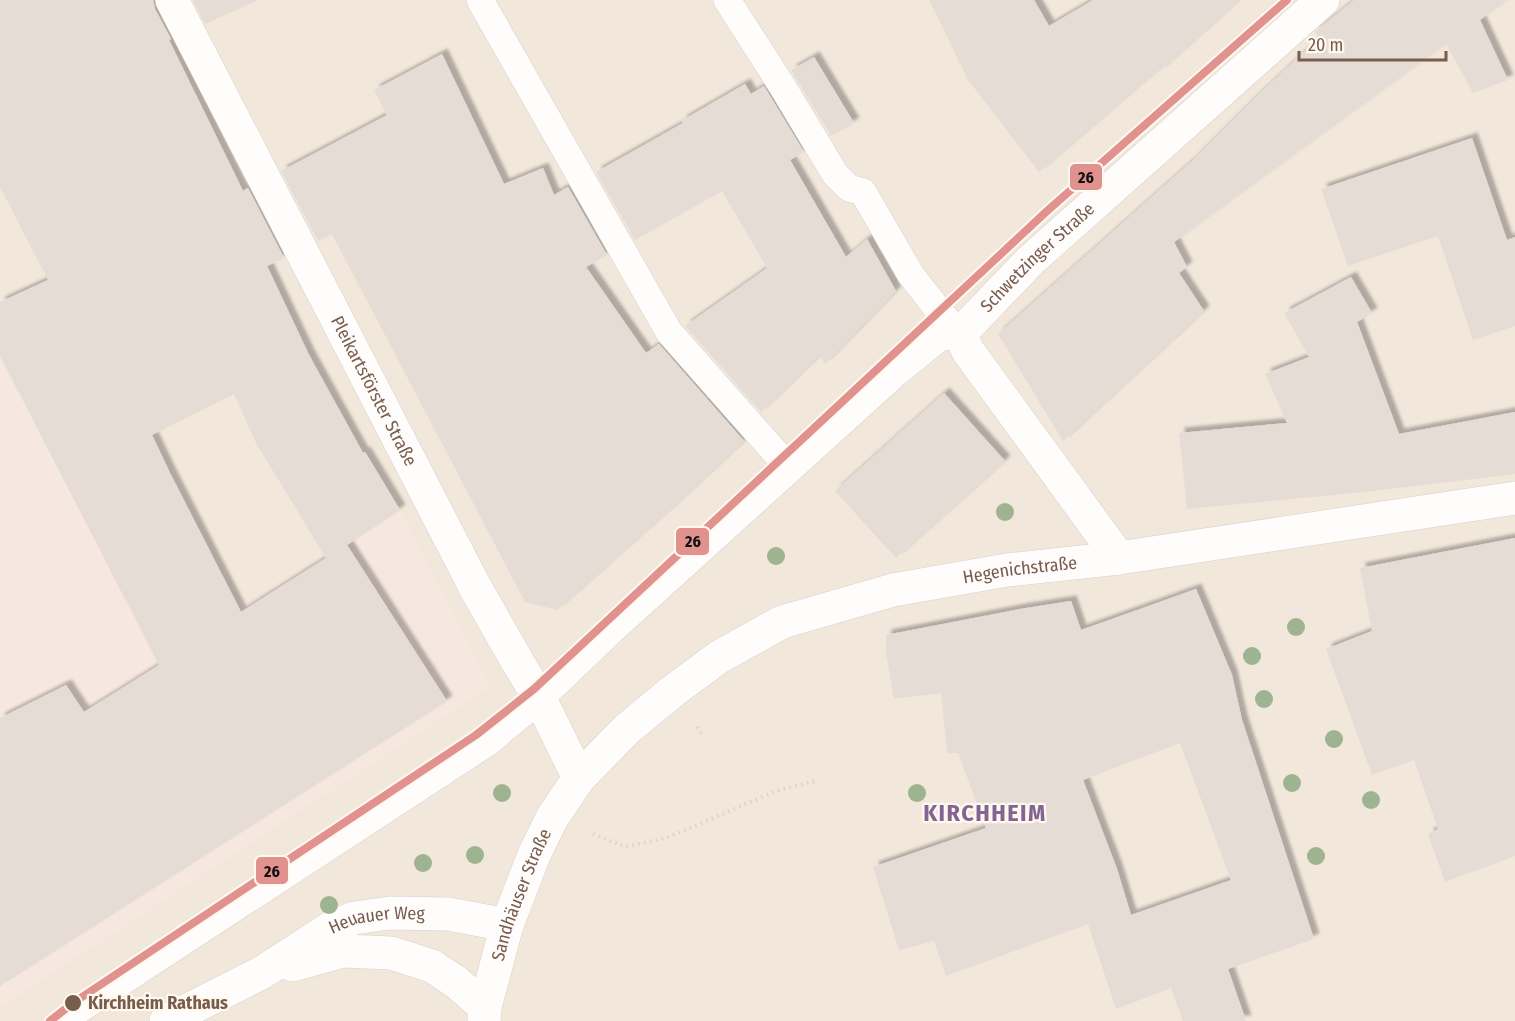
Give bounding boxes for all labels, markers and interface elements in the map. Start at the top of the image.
scale bar [1299,24,1446,62]
text: 20 m [1308,34,1343,56]
line badge: 26 [1069,163,1103,191]
text: 26 [1077,168,1094,187]
street label: Schwetzinger Straße [976,198,1099,317]
street label: Pleikartsförster Straße [326,312,422,470]
line badge: 26 [675,527,710,556]
text: 26 [684,532,701,551]
street label: Hegenichstraße [961,552,1078,589]
district label: KIRCHHEIM [923,799,1047,827]
street label: Sandhäuser Straße [487,825,556,963]
line badge: 26 [255,856,289,885]
text: 26 [263,862,280,881]
street label: Heuauer Weg [325,902,425,939]
place label: Kirchheim Rathaus [88,992,228,1014]
marker: Kirchheim Rathaus [63,993,83,1013]

